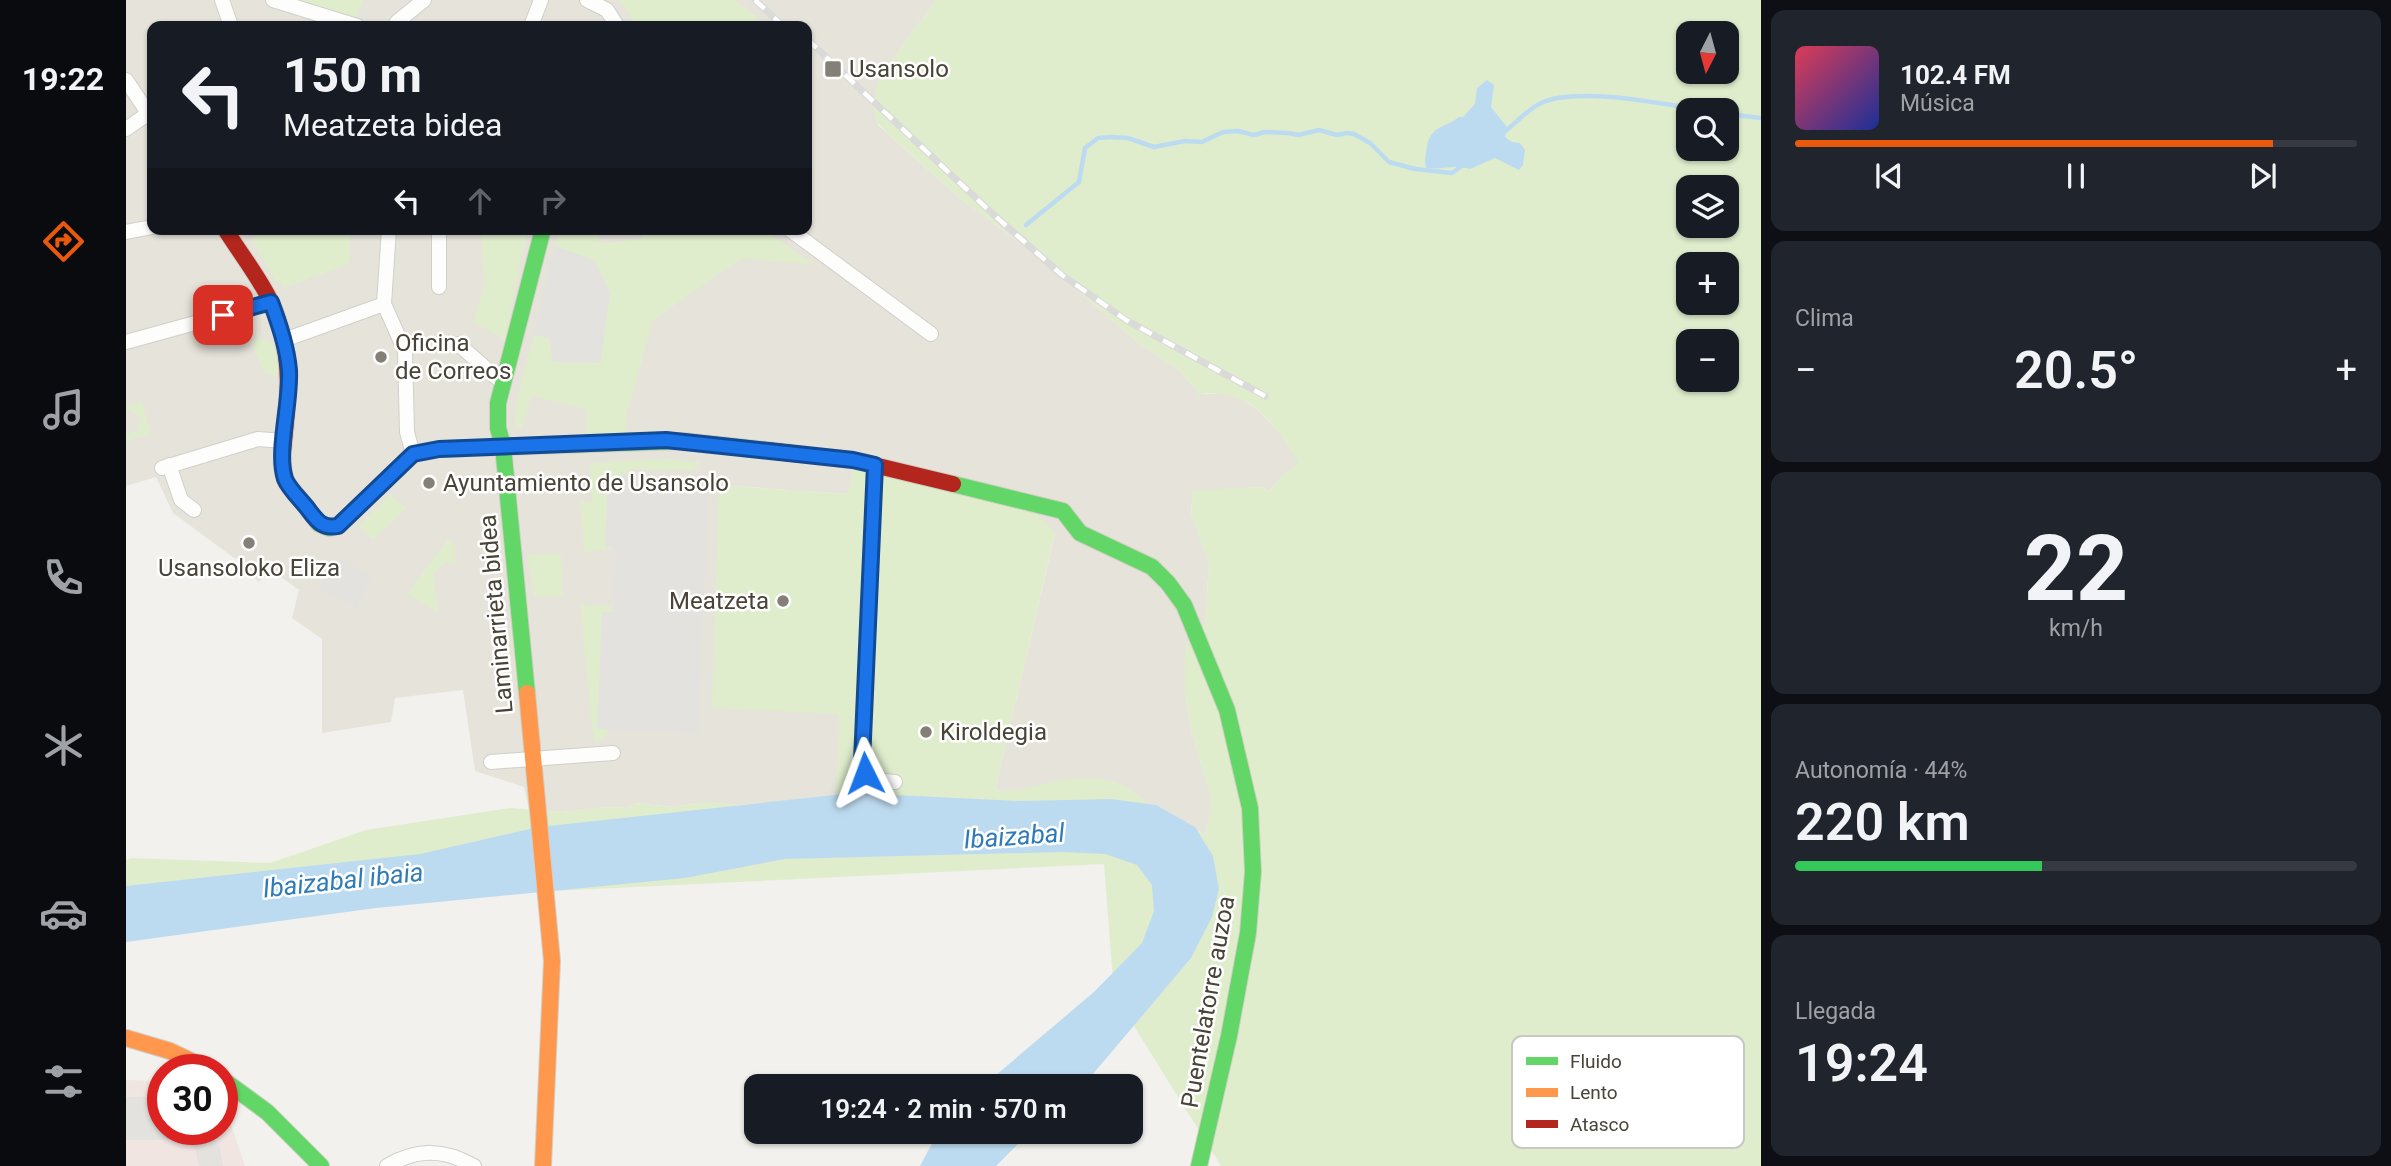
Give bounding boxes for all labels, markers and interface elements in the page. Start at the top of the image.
north arrow [1676,21,1740,84]
map controls [1676,21,1739,392]
text: 150 m [283,47,422,104]
icon: left [168,49,259,140]
place label: Usansolo [849,55,949,83]
marker: Usansolo [823,59,843,79]
text: 19:22 [22,60,104,98]
text: 102.4 FM [1900,60,2011,90]
text: Música [1900,90,1975,117]
button: search [1676,98,1739,161]
text: Meatzeta bidea [283,106,502,144]
icon: previous [1870,157,1908,195]
icon: pause [2057,157,2095,195]
icon: next [2244,157,2282,195]
button: layers [1676,175,1739,238]
icon: left [388,182,426,220]
icon: ahead [461,182,499,220]
icon: right [534,182,572,220]
icon: directions [39,217,88,266]
button: + [1676,252,1739,315]
pin [193,285,253,345]
icon: arrive [204,296,242,334]
text: Clima [1795,305,1854,332]
place label: Oficina de Correos [395,329,511,385]
button: − [1676,329,1739,392]
text: 20.5° [2014,340,2138,401]
text: − [1795,348,1817,392]
text: + [2335,348,2357,392]
marker: Oficina de Correos [373,349,389,365]
icon: music [39,385,88,434]
place label: Ayuntamiento de Usansolo [443,469,729,497]
marker: Ayuntamiento de Usansolo [421,475,437,491]
street label: Laminarrieta bidea [473,513,519,715]
text: 22 [2024,516,2128,622]
marker: Usansoloko Eliza [241,535,257,551]
icon: phone [39,553,88,602]
place label: Usansoloko Eliza [158,554,340,582]
place label: Meatzeta [669,587,769,615]
marker: Meatzeta [775,593,791,609]
text: km/h [2049,615,2103,642]
place label: Kiroldegia [940,718,1047,746]
icon: climate [39,721,88,770]
marker: Kiroldegia [918,724,934,740]
position arrow [828,736,902,810]
text: Autonomía · 44% [1795,757,1967,784]
text: 220 km [1795,792,1970,853]
water label: Ibaizabal [962,817,1066,854]
water label: Ibaizabal ibaia [261,857,425,903]
icon: car [39,889,88,938]
street label: Puentelatorre auzoa [1176,894,1240,1110]
text: Llegada [1795,998,1876,1025]
text: 19:24 [1795,1033,1928,1094]
legend [1512,1036,1744,1148]
text: Fluido [1570,1050,1622,1073]
speed limit sign: 30 [147,1054,238,1145]
icon: filters [39,1057,88,1106]
text: Lento [1570,1081,1618,1104]
text: 19:24 · 2 min · 570 m [820,1094,1067,1124]
text: Atasco [1570,1113,1629,1136]

